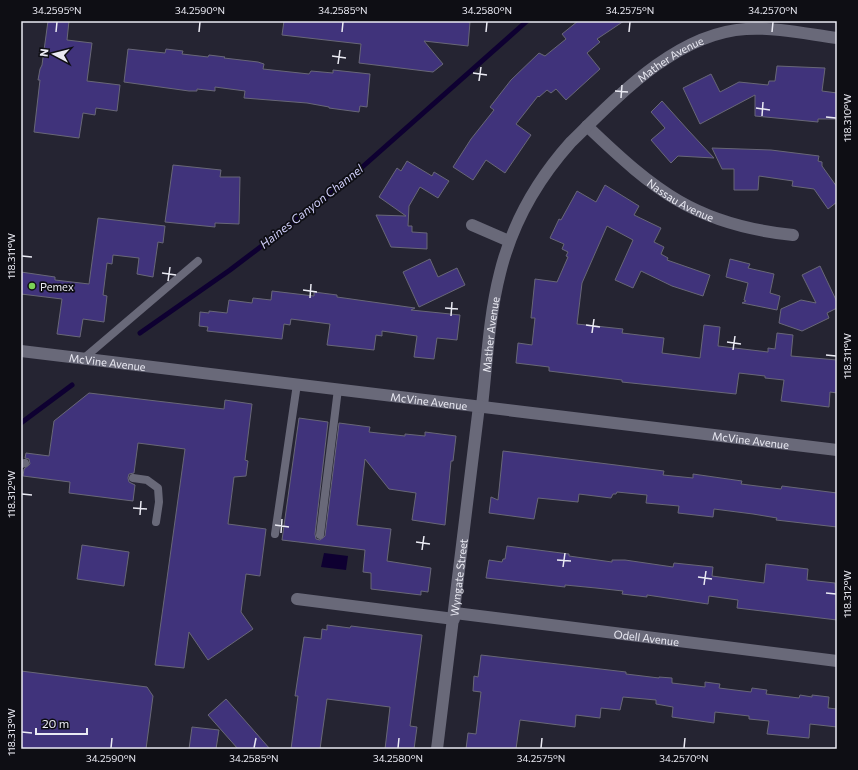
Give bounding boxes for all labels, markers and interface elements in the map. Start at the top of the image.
text: 34.2595°N [32,4,82,16]
text: 34.2590°N [175,4,225,16]
text: 34.2585°N [318,4,368,16]
text: 34.2580°N [462,4,512,16]
text: 34.2575°N [606,4,654,16]
text: 34.2570°N [748,4,798,16]
street label: Mather Avenue [634,33,705,84]
north arrow [34,34,74,74]
text: N [37,48,51,58]
text: 118.310°W [841,94,853,142]
water label: Haines Canyon Channel [257,161,366,251]
street label: Nassau Avenue [645,176,716,224]
text: 118.311°W [5,233,17,279]
place label: Pemex [40,280,74,293]
marker: Pemex [27,281,37,291]
street label: Mather Avenue [479,295,501,373]
text: 118.311°W [841,333,853,379]
street label: McVine Avenue [68,350,147,373]
street label: McVine Avenue [390,389,468,412]
street label: McVine Avenue [711,428,790,451]
text: 118.312°W [5,470,17,518]
street label: Wyngate Street [447,537,469,617]
text: 118.312°W [841,570,853,618]
street label: Odell Avenue [613,627,680,648]
text: 118.313°W [5,708,17,756]
scale bar [36,710,87,736]
text: 20 m [42,716,69,730]
text: 34.2590°N [86,752,136,764]
text: 34.2585°N [229,752,279,764]
text: 34.2580°N [373,752,423,764]
text: 34.2575°N [517,752,565,764]
text: 34.2570°N [659,752,709,764]

